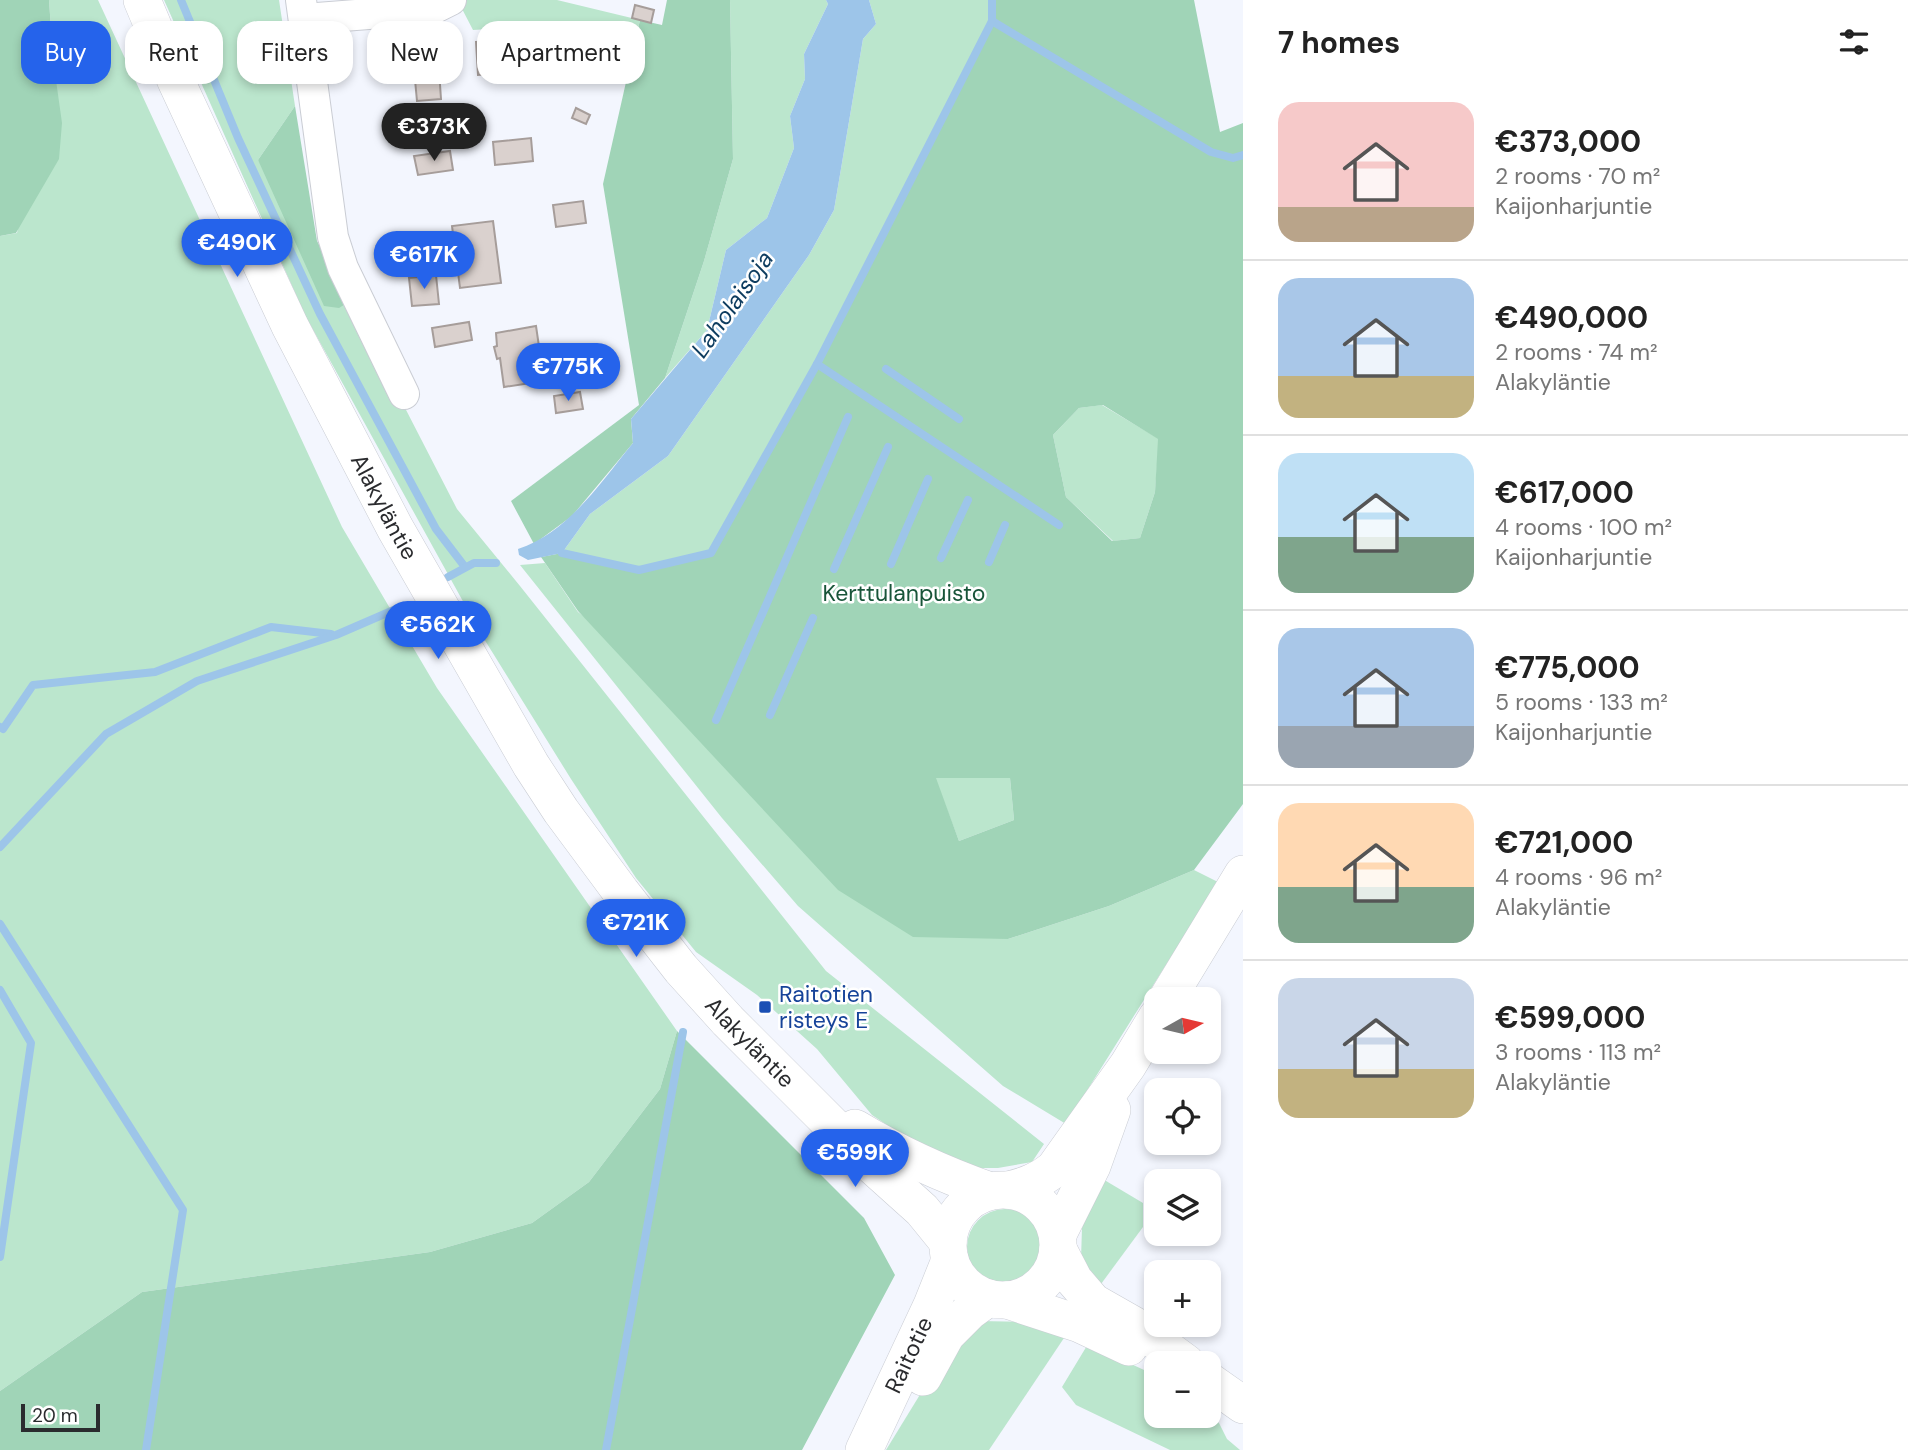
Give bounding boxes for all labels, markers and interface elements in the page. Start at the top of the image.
chip: Buy [21,21,111,84]
chip: Rent [125,21,223,84]
chip: Filters [237,21,353,84]
chip: New [367,21,463,84]
chip: Apartment [477,21,645,84]
text: 7 homes [1278,23,1400,62]
icon: filters [1835,23,1873,61]
pin: €373K [385,104,483,163]
text: €373K [398,111,470,141]
text: €373,000 [1495,122,1641,161]
icon: home [1334,130,1418,214]
text: 2 rooms · 70 m² [1495,161,1660,191]
text: Kaijonharjuntie [1495,191,1652,221]
pin: €490K [188,219,286,279]
text: €490K [198,227,276,257]
pin: €617K [375,232,473,291]
text: €617K [390,239,458,269]
water label: Laholaisoja [684,244,780,364]
text: €490,000 [1495,298,1648,337]
icon: home [1334,306,1418,390]
text: 2 rooms · 74 m² [1495,337,1658,367]
pin: €775K [519,344,617,403]
text: €775K [532,351,604,381]
text: Alakyläntie [1495,367,1611,397]
street label: Alakyläntie [344,449,425,565]
text: €617,000 [1495,473,1634,512]
icon: home [1334,481,1418,565]
text: 4 rooms · 100 m² [1495,512,1672,542]
text: Kaijonharjuntie [1495,542,1652,572]
park label: Kerttulanpuisto [823,578,985,608]
pin: €562K [389,602,487,661]
text: €562K [400,609,476,639]
text: €775,000 [1495,648,1640,687]
icon: home [1334,656,1418,740]
text: 5 rooms · 133 m² [1495,687,1668,717]
text: Kaijonharjuntie [1495,717,1652,747]
text: €721,000 [1495,823,1633,862]
icon: home [1334,831,1418,915]
text: 4 rooms · 96 m² [1495,862,1662,892]
text: Alakyläntie [1495,892,1611,922]
pin: €721K [587,900,685,959]
text: €721K [603,907,669,937]
place label: Raitotien risteys E [779,979,873,1035]
north arrow [1144,987,1222,1064]
map controls [1144,987,1221,1428]
street label: Alakyläntie [699,991,801,1094]
text: €599,000 [1495,998,1646,1037]
marker: Raitotien risteys E [757,999,773,1015]
icon: home [1334,1006,1418,1090]
text: 3 rooms · 113 m² [1495,1037,1661,1067]
text: Alakyläntie [1495,1067,1611,1097]
button: locate [1144,1078,1221,1155]
pin: €599K [806,1130,904,1189]
text: €599K [817,1137,893,1167]
button: layers [1144,1169,1221,1246]
button: + [1144,1260,1221,1337]
street label: Raitotie [878,1312,939,1398]
button: − [1144,1351,1221,1428]
scale bar [21,1401,100,1433]
text: 20 m [32,1403,78,1428]

